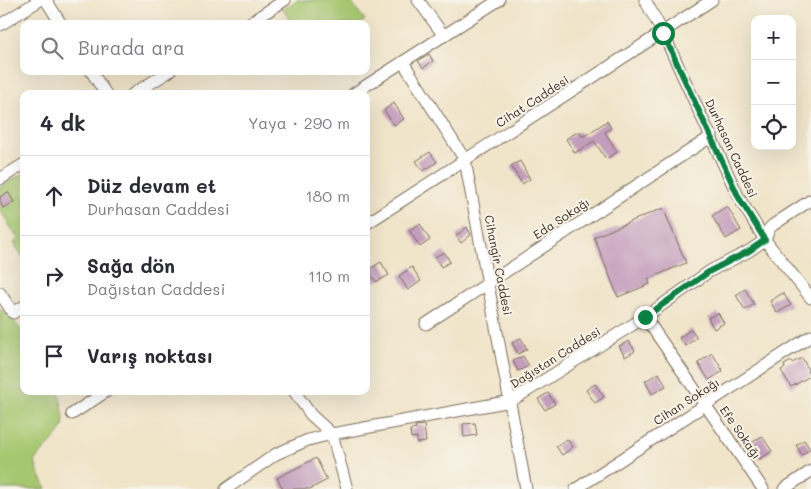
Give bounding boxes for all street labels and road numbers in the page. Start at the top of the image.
street label: Cihat Caddesi [493,71,571,131]
street label: Durhasan Caddesi [702,96,762,200]
street label: Eda Sokağı [530,194,592,242]
street label: Cihangir Caddesi [481,213,517,317]
street label: Dağıstan Caddesi [507,323,603,391]
street label: Cihan Sokağı [650,374,722,428]
street label: Efe Sokağı [717,402,765,462]

